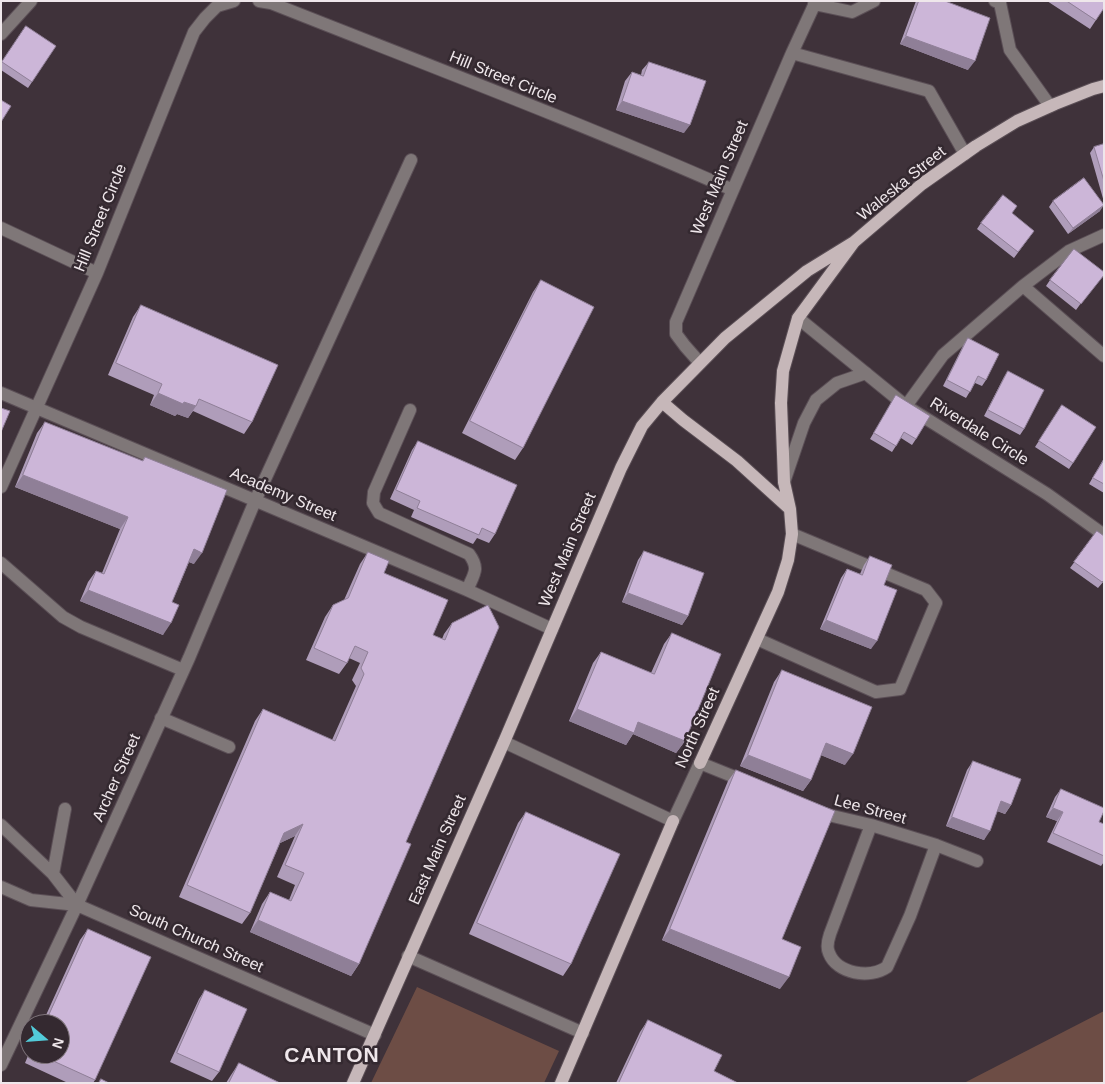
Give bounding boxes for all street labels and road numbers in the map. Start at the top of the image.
street label: Hill Street Circle [446,48,560,108]
street label: West Main Street [687,118,753,238]
street label: Waleska Street [854,143,950,225]
street label: Hill Street Circle [71,161,131,275]
street label: Riverdale Circle [926,394,1032,470]
street label: Academy Street [227,464,339,526]
street label: West Main Street [535,490,601,610]
street label: North Street [672,685,724,771]
street label: Archer Street [89,731,145,825]
street label: Lee Street [832,791,908,829]
street label: East Main Street [405,792,471,908]
street label: South Church Street [126,901,266,977]

